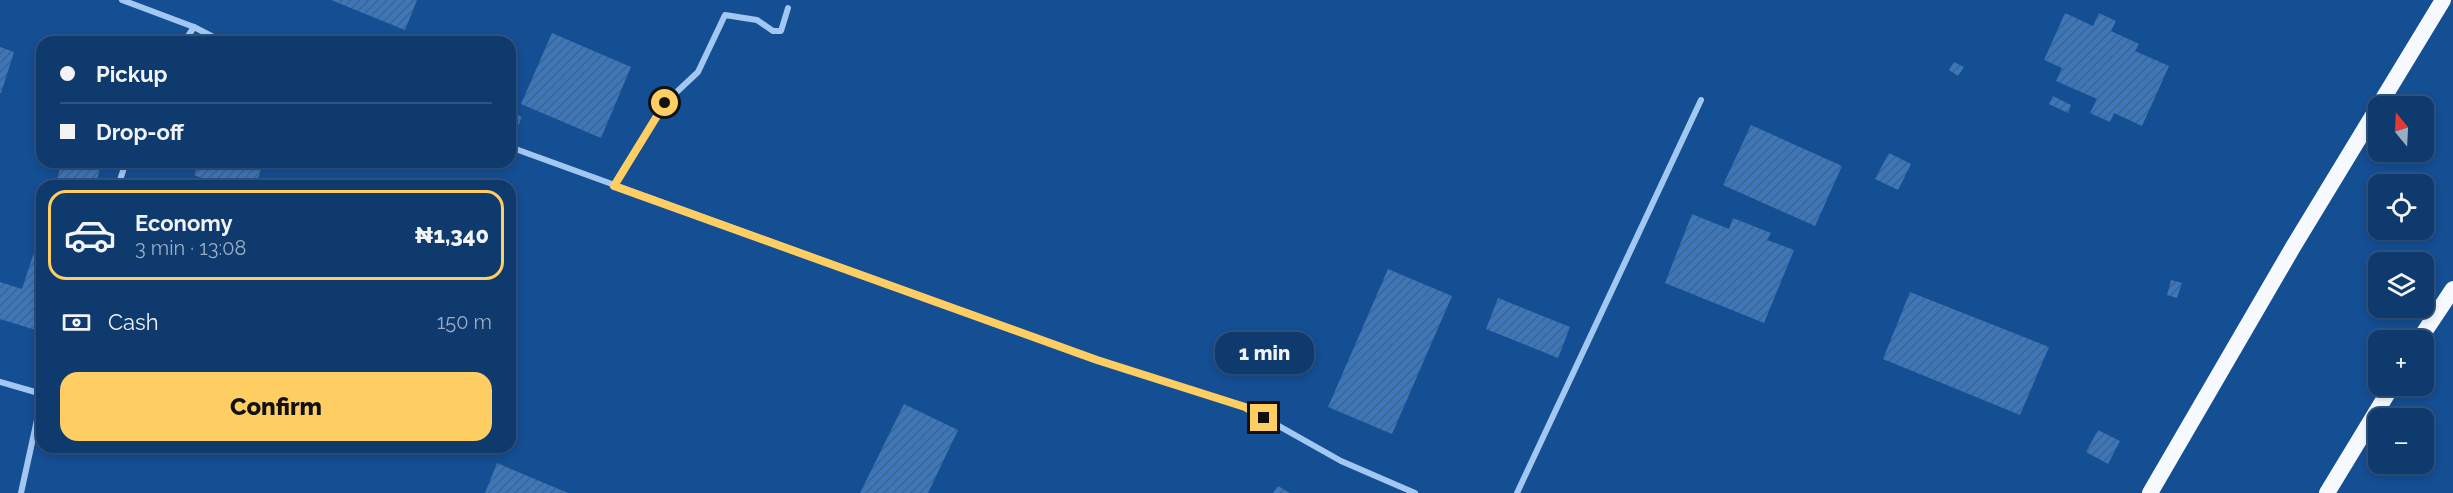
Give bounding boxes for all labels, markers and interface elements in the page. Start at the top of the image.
text: Pickup [96,61,168,87]
route start [651,89,678,116]
north arrow [2368,96,2434,162]
map controls [2368,96,2434,474]
text: Drop-off [96,119,184,145]
button: locate [2368,174,2434,240]
icon: car [63,208,117,262]
text: Economy [135,210,233,236]
text: ₦1,340 [414,222,489,248]
text: 3 min · 13:08 [135,236,246,260]
button: layers [2368,252,2434,318]
icon: cash [60,306,93,339]
text: Cash [108,309,159,335]
text: 150 m [437,310,492,334]
button: + [2368,330,2434,396]
callout: 1 min [1214,331,1314,373]
text: 1 min [1239,341,1290,365]
button: Confirm [60,372,492,441]
route end [1250,404,1277,431]
button: − [2368,408,2434,474]

